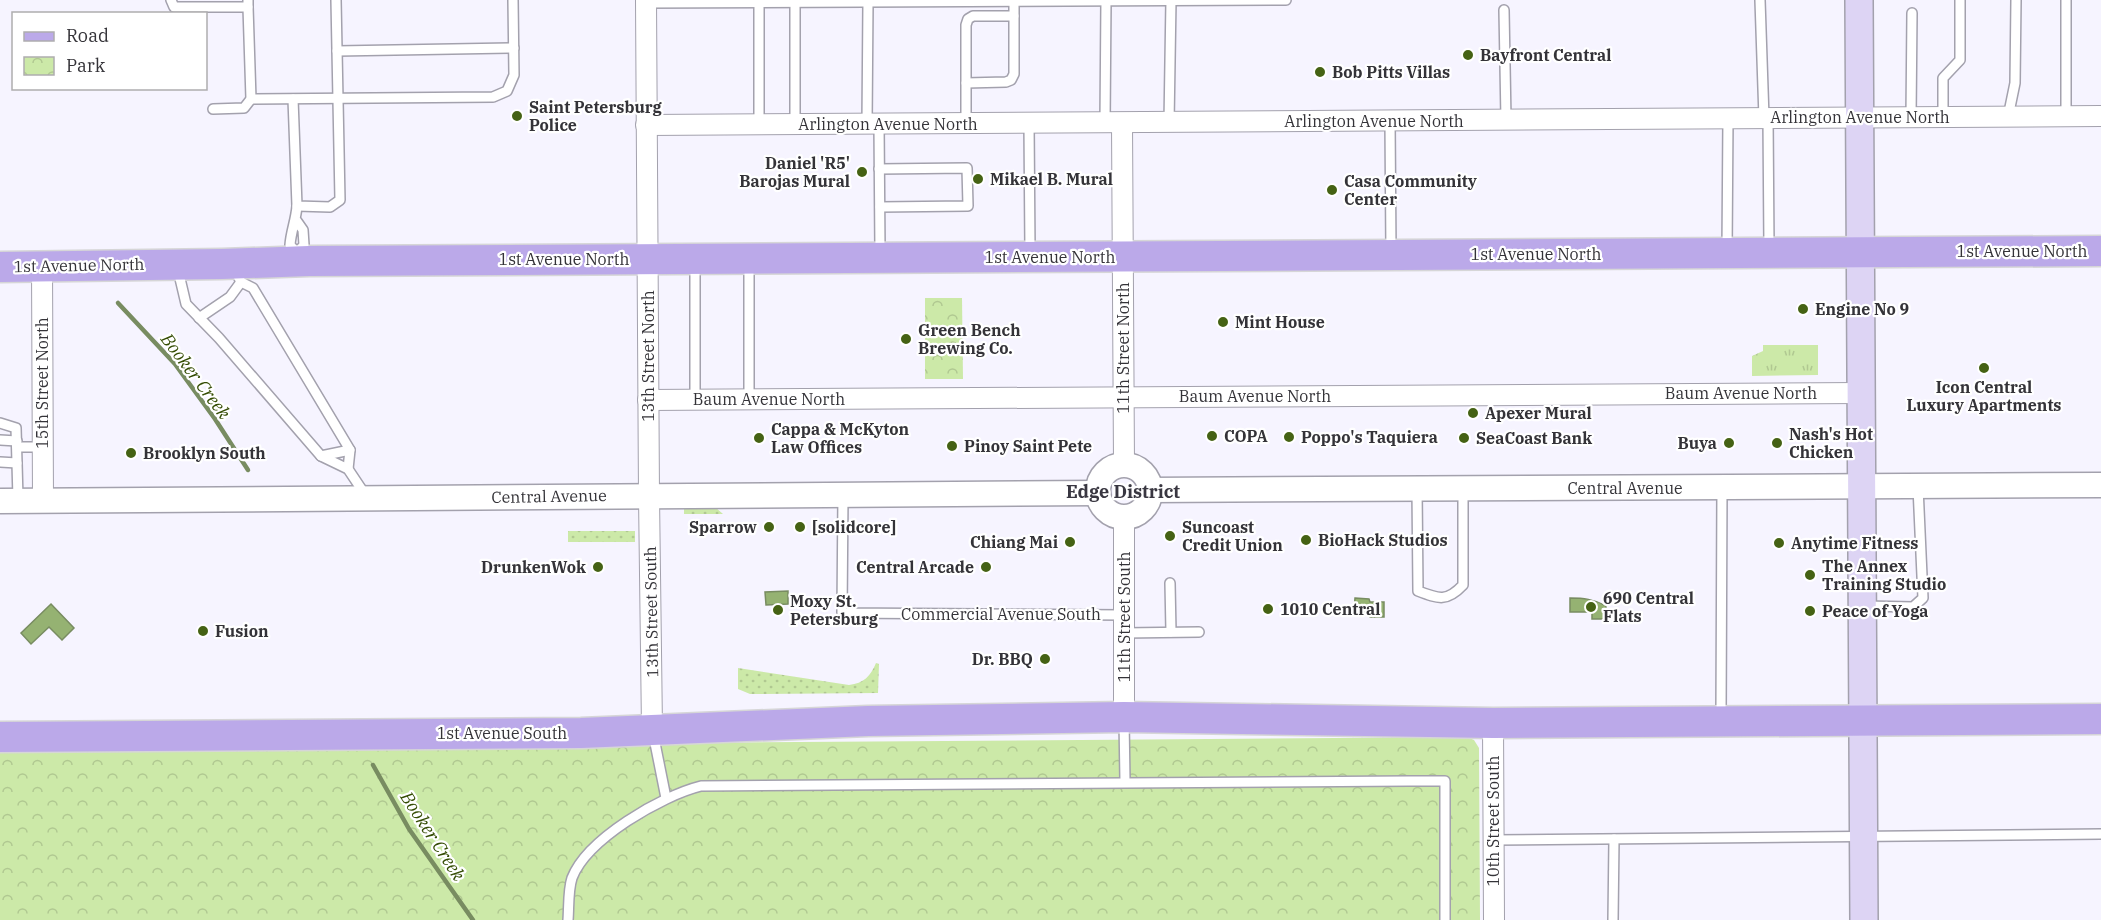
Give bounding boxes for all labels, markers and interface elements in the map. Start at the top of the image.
legend [12,12,207,90]
text: Road [66,24,109,47]
place label: Bayfront Central [1480,45,1611,65]
marker: Bayfront Central [1461,48,1475,62]
text: Park [66,54,106,77]
place label: Bob Pitts Villas [1332,62,1450,82]
marker: Bob Pitts Villas [1313,65,1327,79]
place label: Saint Petersburg Police [529,97,663,135]
street label: Arlington Avenue North [1770,107,1950,127]
marker: Saint Petersburg Police [510,109,524,123]
street label: Arlington Avenue North [1284,111,1464,131]
street label: Arlington Avenue North [798,114,978,134]
place label: Daniel 'R5' Barojas Mural [739,153,850,191]
marker: Daniel 'R5' Barojas Mural [855,165,869,179]
place label: Mikael B. Mural [990,169,1113,189]
place label: Casa Community Center [1344,171,1478,209]
marker: Mikael B. Mural [971,172,985,186]
marker: Casa Community Center [1325,183,1339,197]
street label: 1st Avenue North [1957,241,2087,261]
street label: 1st Avenue North [1471,244,1601,264]
street label: 1st Avenue North [985,247,1115,267]
street label: 1st Avenue North [499,249,629,269]
street label: 1st Avenue North [13,254,145,276]
street label: 11th Street North [1113,282,1133,414]
street label: 13th Street North [638,290,658,422]
place label: Engine No 9 [1815,299,1909,319]
marker: Engine No 9 [1796,302,1810,316]
place label: Mint House [1235,312,1325,332]
marker: Mint House [1216,315,1230,329]
street label: 15th Street North [32,317,52,449]
place label: Green Bench Brewing Co. [918,320,1021,358]
water label: Booker Creek [156,328,236,424]
marker: Green Bench Brewing Co. [899,332,913,346]
marker: Icon Central Luxury Apartments [1977,361,1991,375]
place label: Icon Central Luxury Apartments [1907,377,2062,415]
street label: Baum Avenue North [1665,383,1817,403]
street label: Baum Avenue North [1179,386,1331,406]
street label: Baum Avenue North [693,389,845,409]
place label: Apexer Mural [1485,403,1592,423]
marker: Apexer Mural [1466,406,1480,420]
place label: Cappa & McKyton Law Offices [771,419,909,457]
place label: Nash's Hot Chicken [1789,424,1873,462]
place label: COPA [1224,426,1268,446]
place label: Poppo's Taquiera [1301,427,1438,447]
place label: SeaCoast Bank [1476,428,1592,448]
marker: COPA [1205,429,1219,443]
marker: Poppo's Taquiera [1282,430,1296,444]
marker: Cappa & McKyton Law Offices [752,431,766,445]
marker: SeaCoast Bank [1457,431,1471,445]
place label: Buya [1678,433,1717,453]
place label: Pinoy Saint Pete [964,436,1092,456]
marker: Buya [1722,436,1736,450]
marker: Nash's Hot Chicken [1770,436,1784,450]
marker: Pinoy Saint Pete [945,439,959,453]
place label: Brooklyn South [143,443,266,463]
marker: Brooklyn South [124,446,138,460]
street label: Central Avenue [1567,478,1683,498]
district label: Edge District [1066,480,1180,503]
street label: Central Avenue [491,485,607,507]
place label: Sparrow [689,517,757,537]
place label: [solidcore] [812,517,896,537]
place label: Suncoast Credit Union [1182,517,1283,555]
marker: Sparrow [762,520,776,534]
marker: [solidcore] [793,520,807,534]
marker: Suncoast Credit Union [1163,529,1177,543]
place label: BioHack Studios [1318,530,1448,550]
place label: Chiang Mai [970,532,1058,552]
marker: BioHack Studios [1299,533,1313,547]
place label: Anytime Fitness [1791,533,1918,553]
marker: Chiang Mai [1063,535,1077,549]
marker: Anytime Fitness [1772,536,1786,550]
street label: 13th Street South [640,546,662,678]
street label: 11th Street South [1114,551,1134,683]
place label: The Annex Training Studio [1822,556,1946,594]
place label: DrunkenWok [481,557,586,577]
place label: Central Arcade [856,557,974,577]
marker: DrunkenWok [591,560,605,574]
marker: Central Arcade [979,560,993,574]
marker: The Annex Training Studio [1803,568,1817,582]
place label: 690 Central Flats [1603,588,1694,626]
place label: Moxy St. Petersburg [790,591,879,629]
place label: 1010 Central [1280,599,1380,619]
marker: 690 Central Flats [1584,600,1598,614]
place label: Peace of Yoga [1822,601,1928,621]
marker: 1010 Central [1261,602,1275,616]
marker: Moxy St. Petersburg [771,603,785,617]
street label: Commercial Avenue South [901,604,1101,624]
marker: Peace of Yoga [1803,604,1817,618]
place label: Fusion [215,621,269,641]
marker: Fusion [196,624,210,638]
place label: Dr. BBQ [972,649,1033,669]
marker: Dr. BBQ [1038,652,1052,666]
street label: 1st Avenue South [437,723,567,743]
street label: 10th Street South [1483,755,1503,887]
water label: Booker Creek [395,786,471,885]

